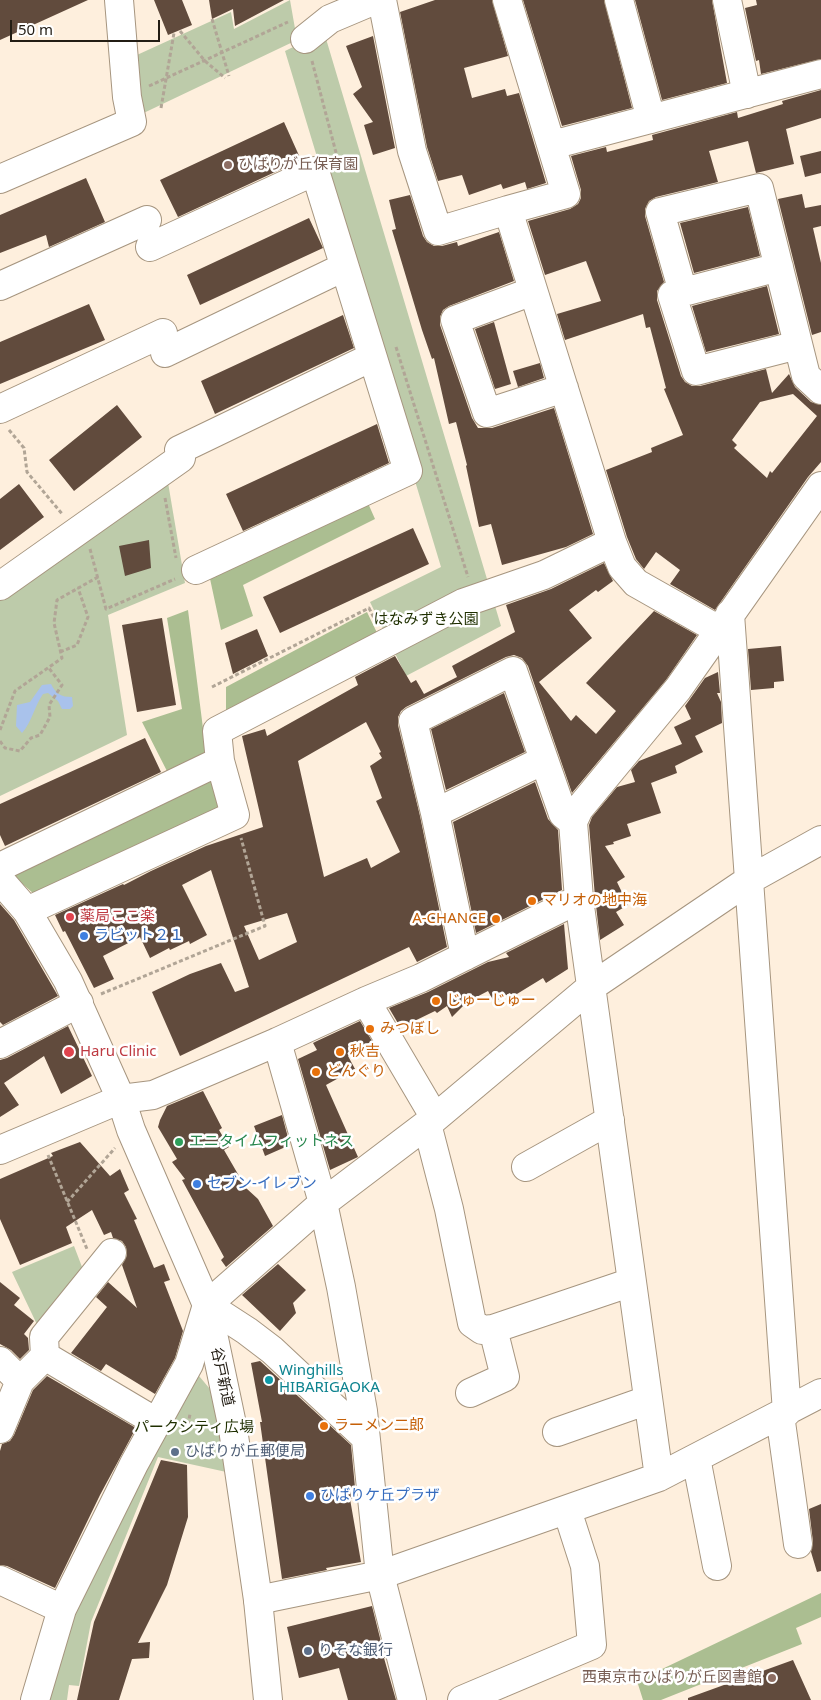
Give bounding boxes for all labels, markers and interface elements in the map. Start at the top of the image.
scale bar [12,10,162,42]
text: 50 m [18,19,53,39]
place label: ひばりが丘保育園 [238,156,358,174]
marker: ひばりが丘保育園 [222,159,234,171]
park label: はなみずき公園 [374,611,478,629]
place label: マリオの地中海 [542,892,647,910]
marker: マリオの地中海 [526,895,538,907]
place label: 薬局ここ楽 [80,908,155,926]
place label: A-CHANCE [412,910,486,928]
marker: 薬局ここ楽 [64,911,76,923]
marker: A-CHANCE [490,913,502,925]
place label: ラビット２１ [94,927,184,945]
marker: ラビット２１ [78,930,90,942]
place label: じゅーじゅー [446,992,536,1010]
marker: じゅーじゅー [430,995,442,1007]
place label: みつぼし [380,1020,440,1038]
marker: みつぼし [364,1023,376,1035]
place label: Haru Clinic [80,1043,156,1061]
place label: 秋吉 [350,1043,380,1061]
marker: Haru Clinic [62,1045,76,1059]
marker: 秋吉 [334,1046,346,1058]
place label: どんぐり [326,1063,386,1081]
marker: どんぐり [310,1066,322,1078]
place label: エニタイムフィットネス [189,1133,354,1151]
marker: エニタイムフィットネス [173,1136,185,1148]
place label: セブン-イレブン [207,1175,317,1193]
marker: セブン-イレブン [191,1178,203,1190]
street label: 谷戸新道 [207,1346,237,1408]
place label: Winghills HIBARIGAOKA [279,1362,380,1397]
marker: Winghills HIBARIGAOKA [263,1374,275,1386]
place label: ラーメン二郎 [334,1417,424,1435]
park label: パークシティ広場 [134,1419,254,1437]
marker: ラーメン二郎 [318,1420,330,1432]
place label: ひばりが丘郵便局 [185,1443,305,1461]
marker: ひばりが丘郵便局 [169,1446,181,1458]
place label: ひばりケ丘プラザ [320,1487,440,1505]
marker: ひばりケ丘プラザ [304,1490,316,1502]
place label: りそな銀行 [318,1642,393,1660]
marker: りそな銀行 [302,1645,314,1657]
place label: 西東京市ひばりが丘図書館 [582,1669,762,1687]
marker: 西東京市ひばりが丘図書館 [766,1672,778,1684]

